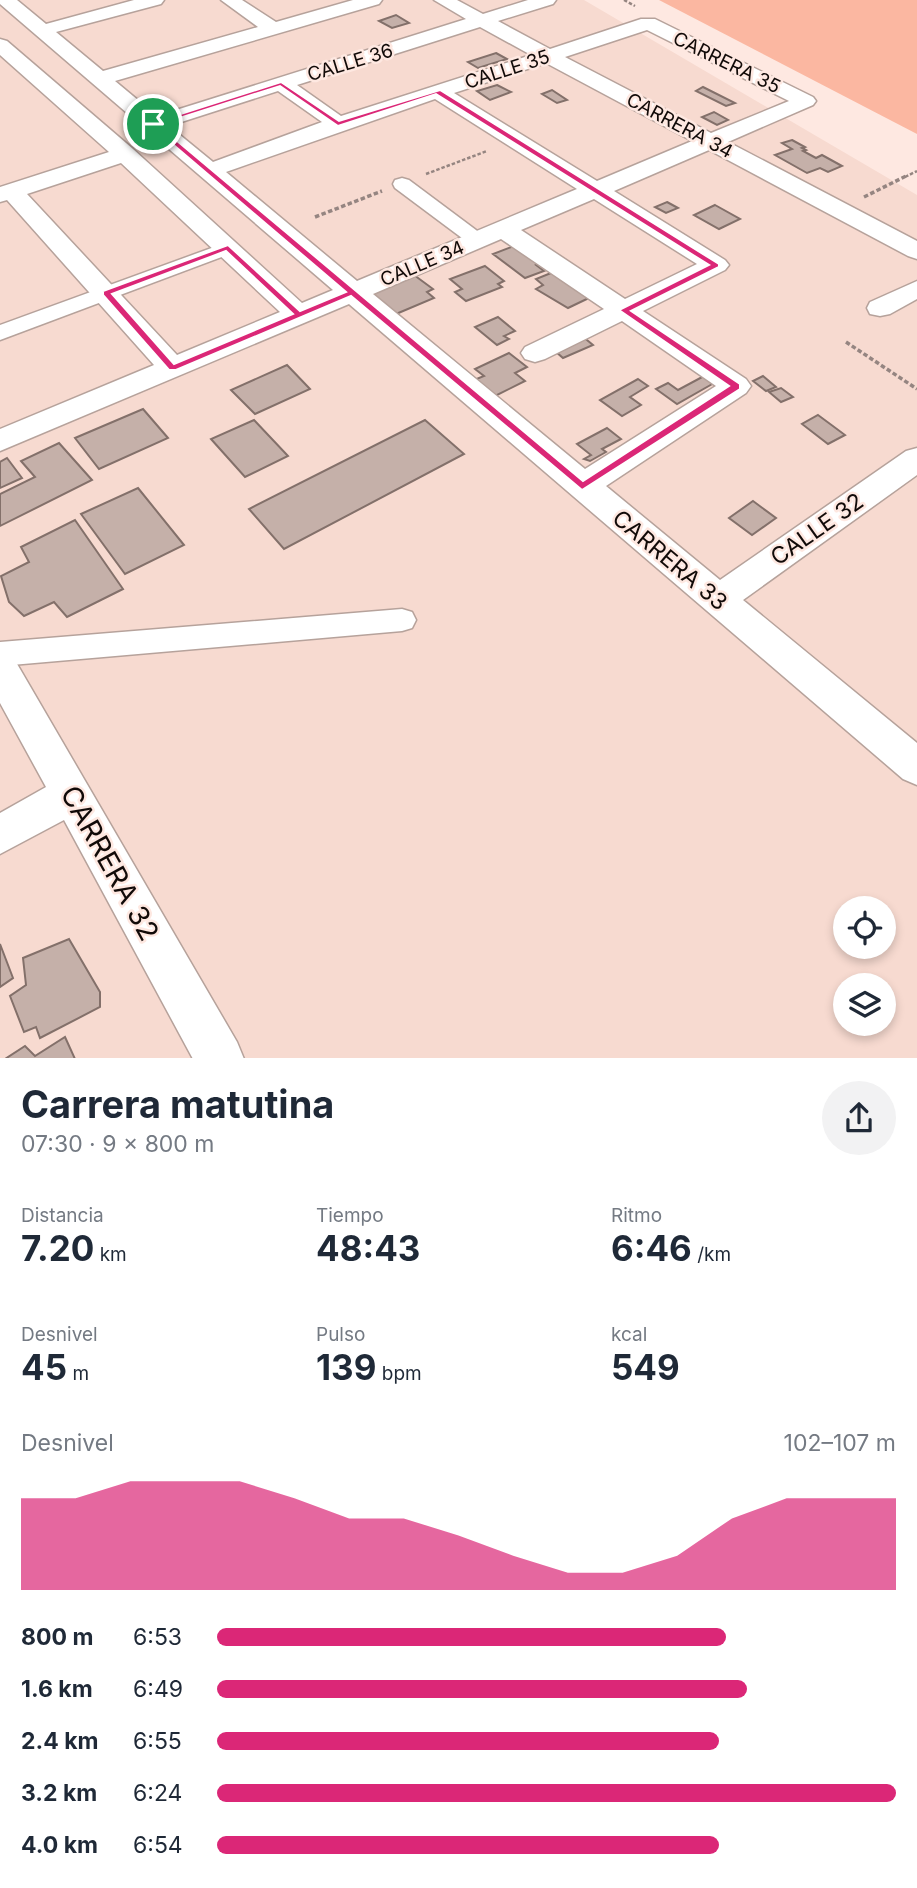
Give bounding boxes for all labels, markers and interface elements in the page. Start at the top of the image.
street label: CARRERA 35 [669,27,784,98]
street label: CALLE 36 [305,39,396,86]
street label: CALLE 35 [462,45,553,94]
street label: CARRERA 34 [623,88,737,163]
pin [123,94,183,154]
icon: arrive [134,105,172,143]
street label: CALLE 34 [377,236,468,291]
street label: CALLE 32 [765,487,869,571]
street label: CARRERA 33 [607,504,733,616]
street label: CARRERA 32 [54,780,166,946]
map controls [833,896,896,1036]
button: locate [833,896,896,959]
button: layers [833,973,896,1036]
text: Carrera matutina [21,1081,334,1127]
button: share [822,1081,896,1155]
text: 07:30 · 9 × 800 m [21,1130,215,1158]
text: Distancia [21,1204,104,1227]
text: Tiempo [316,1204,384,1227]
text: Ritmo [611,1204,662,1227]
text: 7.20 [21,1227,94,1269]
text: 48:43 [316,1227,420,1269]
text: 6:46 [611,1227,692,1269]
text: km [94,1243,127,1266]
text: /km [692,1243,731,1266]
text: Desnivel [21,1323,98,1346]
text: Pulso [316,1323,365,1346]
text: kcal [611,1323,647,1346]
text: 45 [21,1346,67,1388]
text: 139 [316,1346,376,1388]
text: 549 [611,1346,680,1388]
text: m [67,1362,89,1385]
text: bpm [376,1362,422,1385]
text: Desnivel [21,1429,114,1457]
text: 102–107 m [784,1429,896,1457]
text: 800 m [21,1623,93,1651]
text: 6:53 [133,1623,182,1651]
text: 1.6 km [21,1675,93,1703]
text: 6:49 [133,1675,183,1703]
text: 2.4 km [21,1727,99,1755]
text: 6:55 [133,1727,182,1755]
text: 3.2 km [21,1779,97,1807]
text: 6:24 [133,1779,182,1807]
text: 4.0 km [21,1831,98,1859]
text: 6:54 [133,1831,183,1859]

